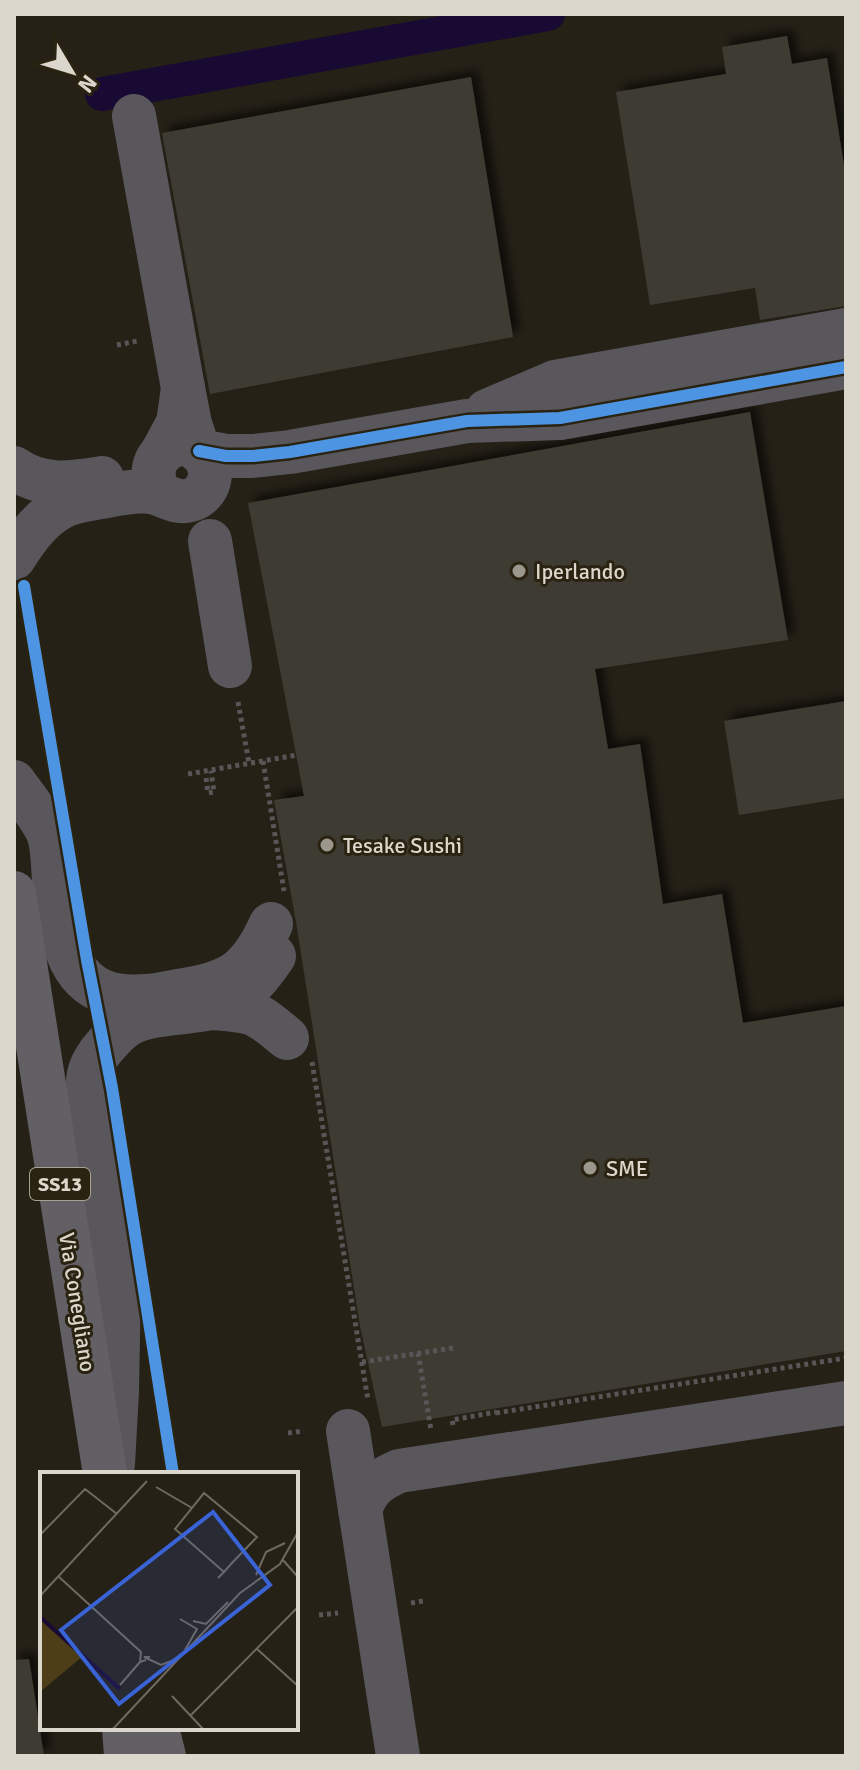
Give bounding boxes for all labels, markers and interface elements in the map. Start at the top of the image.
north arrow [32,32,112,112]
text: N [72,70,103,98]
place label: Iperlando [535,558,625,585]
marker: Iperlando [510,562,528,580]
place label: Tesake Sushi [343,832,462,859]
marker: Tesake Sushi [318,836,336,854]
place label: SME [606,1155,648,1182]
marker: SME [581,1159,599,1177]
road number: SS13 [30,1168,90,1200]
street label: Via Conegliano [53,1230,102,1374]
inset map [40,1472,298,1730]

